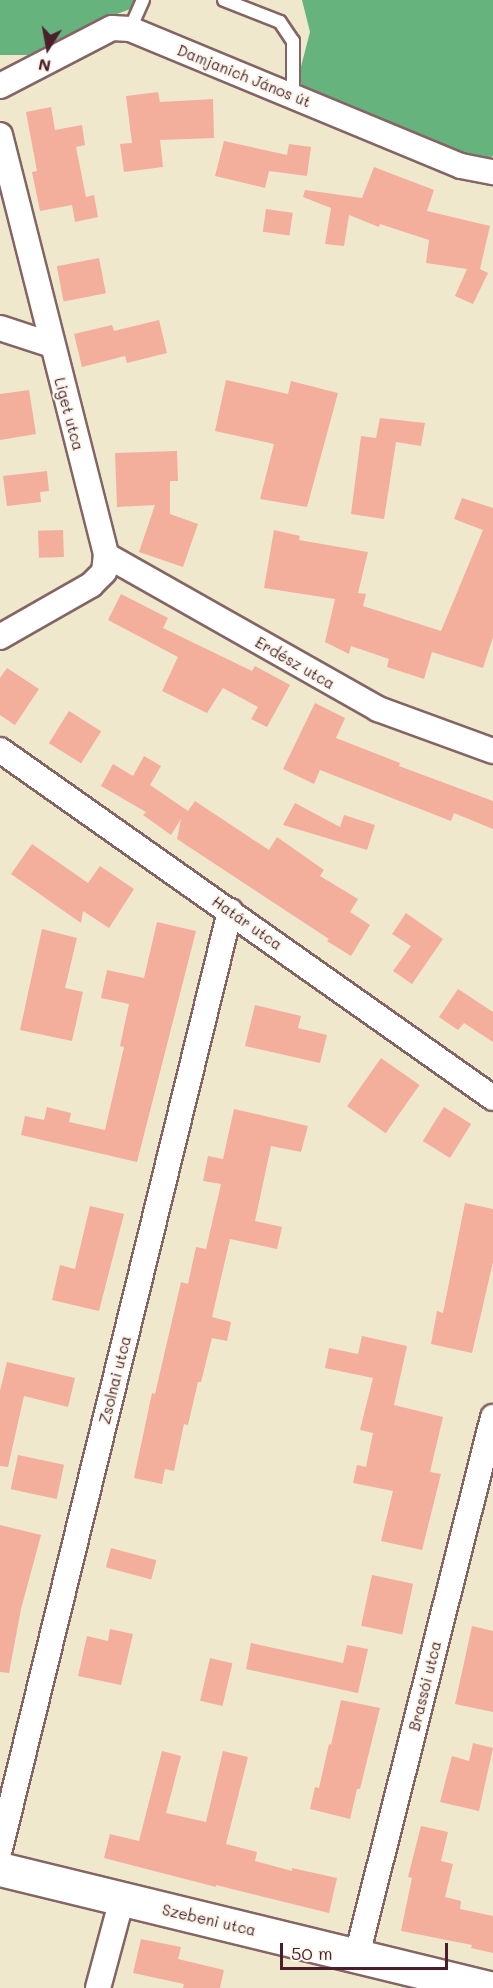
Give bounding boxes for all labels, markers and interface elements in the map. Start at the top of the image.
north arrow [18,18,78,78]
street label: Damjanich János út [174,41,314,111]
text: N [37,55,52,78]
street label: Liget utca [51,376,87,452]
street label: Erdész utca [252,633,338,693]
street label: Határ utca [209,892,285,954]
street label: Zsolnai utca [95,1334,135,1426]
street label: Brassói utca [405,1639,445,1733]
street label: Szebeni utca [160,1900,258,1940]
scale bar [283,1931,451,1969]
text: 50 m [291,1941,333,1965]

